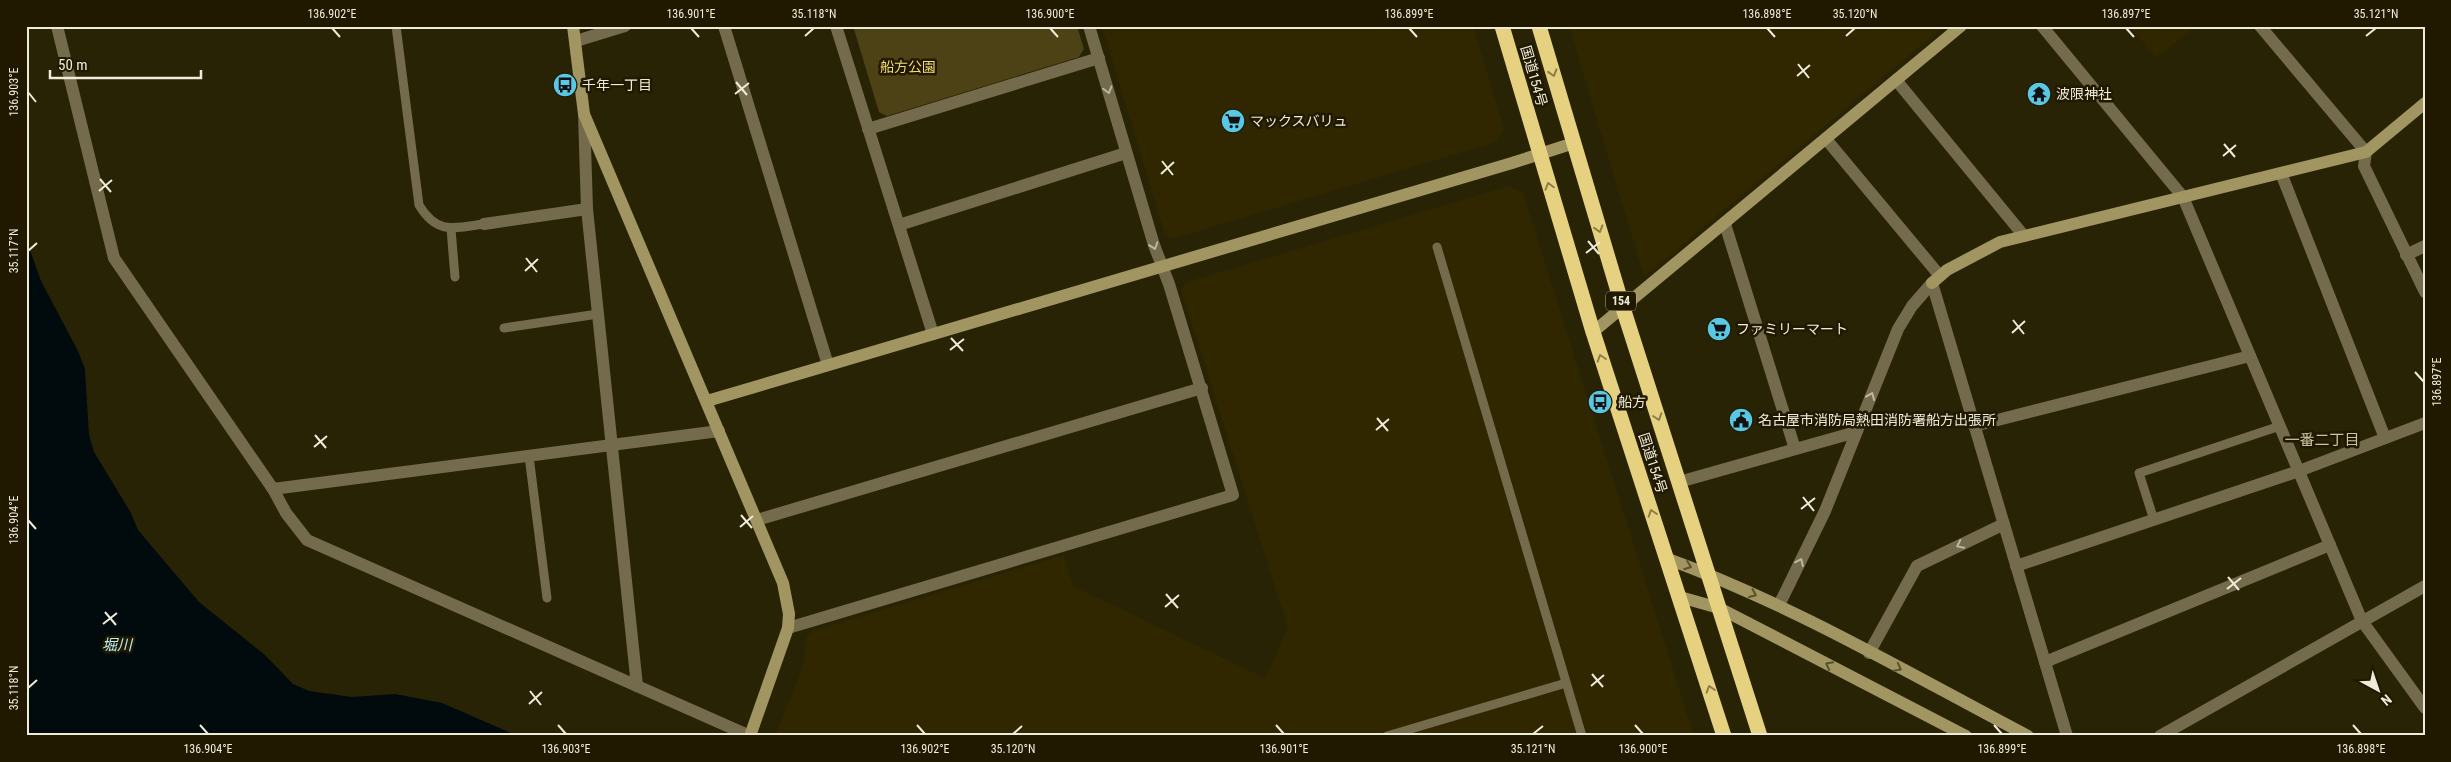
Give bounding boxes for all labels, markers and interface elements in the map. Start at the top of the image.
text: 136.902°E [307,7,357,21]
text: 136.901°E [666,7,716,21]
text: 35.118°N [792,7,836,21]
text: 136.900°E [1025,7,1075,21]
text: 136.899°E [1384,7,1434,21]
text: 136.898°E [1742,7,1792,21]
text: 35.120°N [1833,7,1877,21]
text: 136.897°E [2101,7,2151,21]
text: 35.121°N [2354,7,2398,21]
street label: 国道154号 [1518,44,1550,108]
scale bar [50,48,201,80]
text: 50 m [58,56,88,74]
park label: 船方公園 [880,59,936,75]
text: 136.903°E [7,67,21,117]
one-way arrow [1547,68,1557,77]
bus stop icon: 千年一丁目 [552,72,578,98]
place label: 千年一丁目 [582,77,652,93]
temple icon: 波限神社 [2026,81,2052,107]
one-way arrow [1102,85,1113,94]
place label: 波限神社 [2056,86,2112,102]
supermarket icon: マックスバリュ [1220,108,1246,134]
place label: マックスバリュ [1250,113,1348,129]
one-way arrow [1545,182,1555,191]
one-way arrow [1594,224,1604,232]
text: 35.117°N [7,229,21,273]
one-way arrow [1148,241,1158,249]
road number: 154 [1606,292,1636,310]
supermarket icon: ファミリーマート [1706,316,1732,342]
place label: ファミリーマート [1736,321,1848,337]
one-way arrow [1597,355,1607,363]
text: 136.897°E [2430,357,2444,407]
bus stop icon: 船方 [1587,389,1613,415]
one-way arrow [1864,392,1875,401]
place label: 船方 [1618,394,1646,410]
public building icon: 名古屋市消防局熱田消防署船方出張所 [1728,407,1754,433]
one-way arrow [1653,412,1663,421]
place label: 名古屋市消防局熱田消防署船方出張所 [1758,412,1996,428]
street label: 国道154号 [1636,431,1670,495]
district label: 一番二丁目 [2284,431,2360,449]
text: 136.904°E [7,495,21,545]
one-way arrow [1648,509,1658,517]
one-way arrow [1956,539,1965,549]
one-way arrow [1794,558,1804,567]
one-way arrow [1683,560,1692,570]
one-way arrow [1748,587,1757,598]
water label: 堀川 [102,636,134,654]
one-way arrow [1826,661,1835,671]
one-way arrow [1893,662,1902,672]
north arrow [2354,664,2404,714]
text: 35.118°N [7,666,21,710]
one-way arrow [1705,686,1715,694]
text: N [2378,691,2395,709]
text: 136.904°E [183,742,233,756]
text: 136.903°E [541,742,591,756]
text: 136.902°E [900,742,950,756]
text: 35.120°N [991,742,1035,756]
text: 136.901°E [1259,742,1309,756]
text: 35.121°N [1511,742,1555,756]
text: 136.900°E [1618,742,1668,756]
text: 136.899°E [1977,742,2027,756]
text: 136.898°E [2336,742,2386,756]

